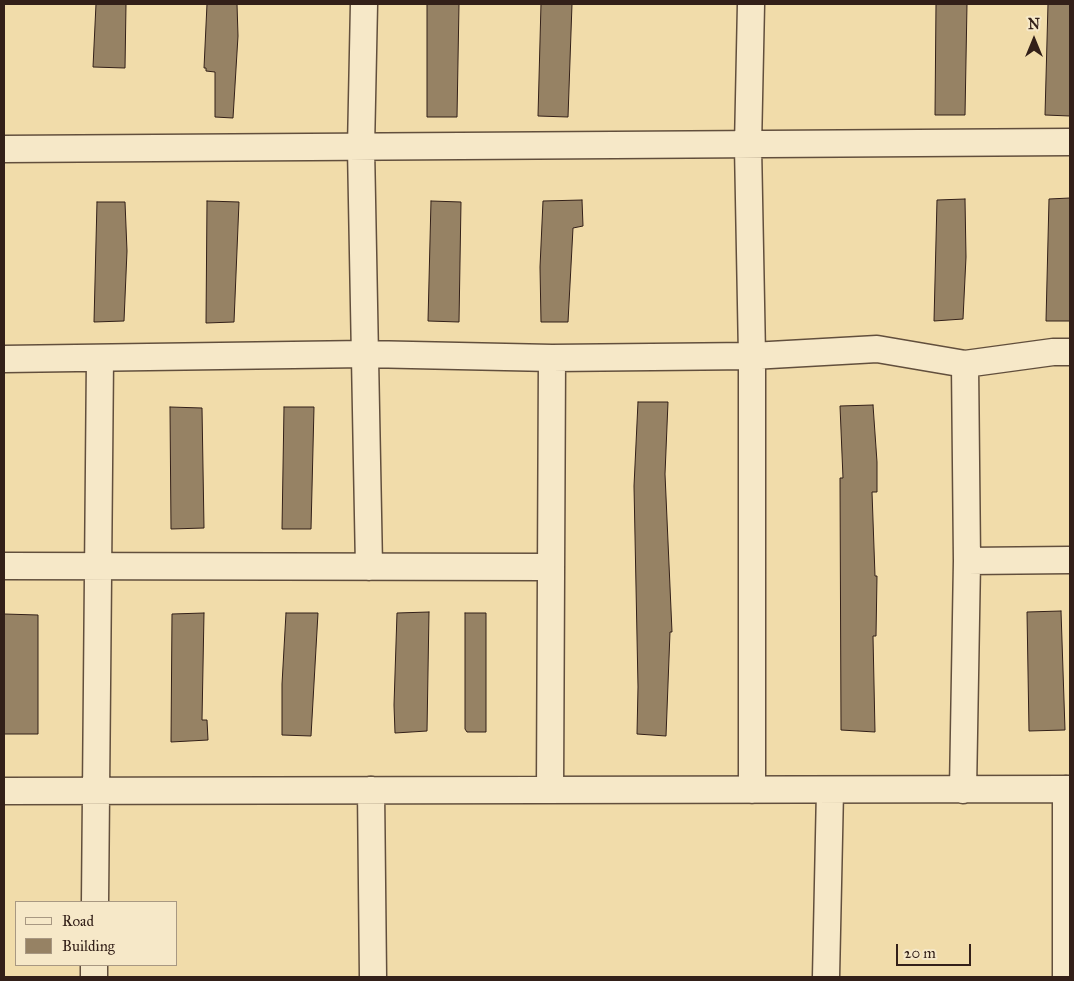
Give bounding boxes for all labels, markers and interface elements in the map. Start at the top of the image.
north arrow [1009,15,1059,65]
text: N [1028,16,1040,33]
legend [15,901,178,966]
text: Road [62,912,94,930]
scale bar [899,934,974,966]
text: Building [62,937,115,955]
text: 20 m [904,944,936,962]

